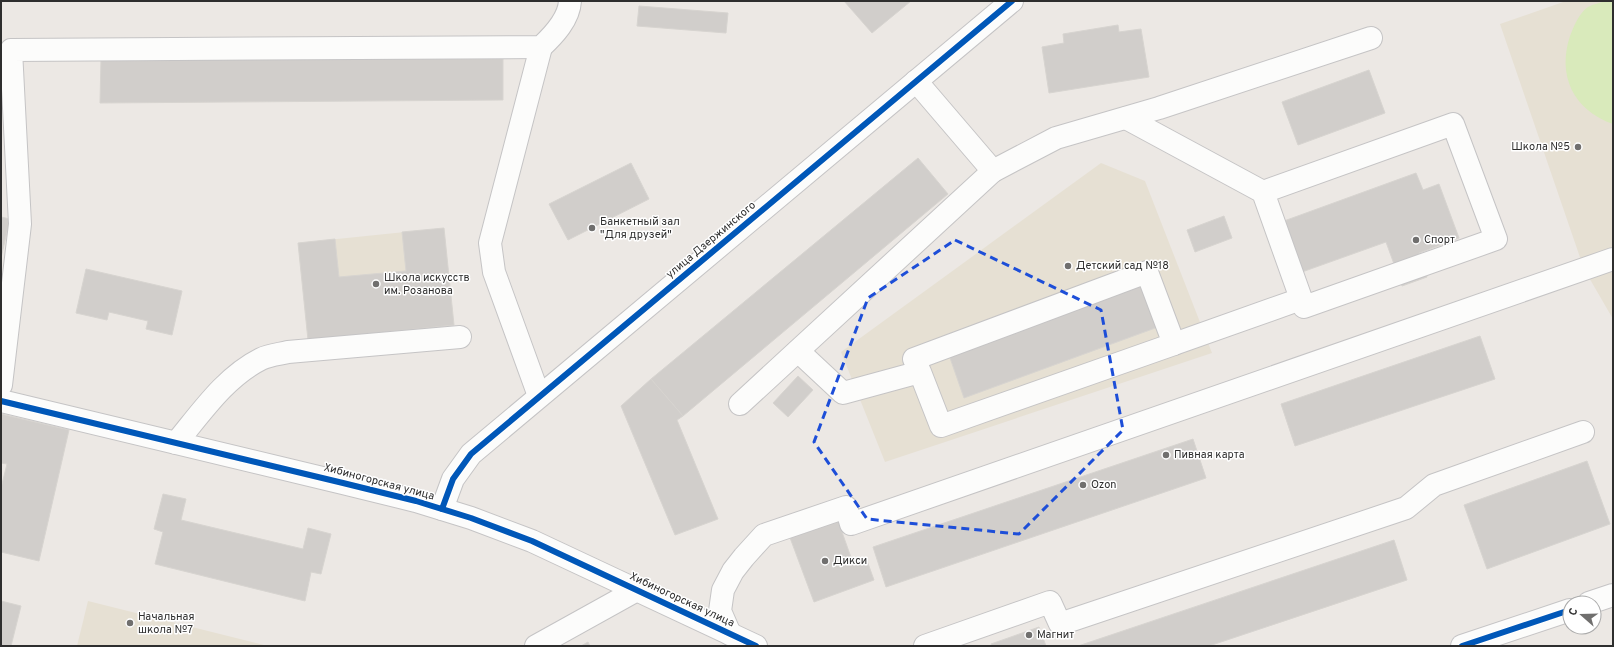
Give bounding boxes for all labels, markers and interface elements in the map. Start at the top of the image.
place label: Школа №5 [1511,140,1570,154]
marker: Школа №5 [1573,142,1583,152]
street label: улица Дзержинского [663,198,759,282]
place label: Банкетный зал "Для друзей" [600,215,680,242]
marker: Банкетный зал "Для друзей" [587,223,597,233]
place label: Спорт [1424,233,1455,247]
marker: Спорт [1411,235,1421,245]
place label: Детский сад №18 [1076,259,1169,273]
marker: Детский сад №18 [1063,261,1073,271]
place label: Школа искусств им. Розанова [384,271,470,298]
marker: Школа искусств им. Розанова [371,279,381,289]
place label: Пивная карта [1174,448,1245,462]
marker: Пивная карта [1161,450,1171,460]
street label: Хибиногорская улица [322,460,436,504]
place label: Ozon [1091,478,1117,492]
marker: Ozon [1078,480,1088,490]
place label: Дикси [833,554,867,568]
marker: Дикси [820,556,830,566]
street label: Хибиногорская улица [627,570,737,631]
north arrow [1562,595,1602,635]
text: С [1566,606,1581,618]
place label: Начальная школа №7 [138,610,195,637]
marker: Начальная школа №7 [125,618,135,628]
place label: Магнит [1037,628,1074,642]
marker: Магнит [1024,630,1034,640]

